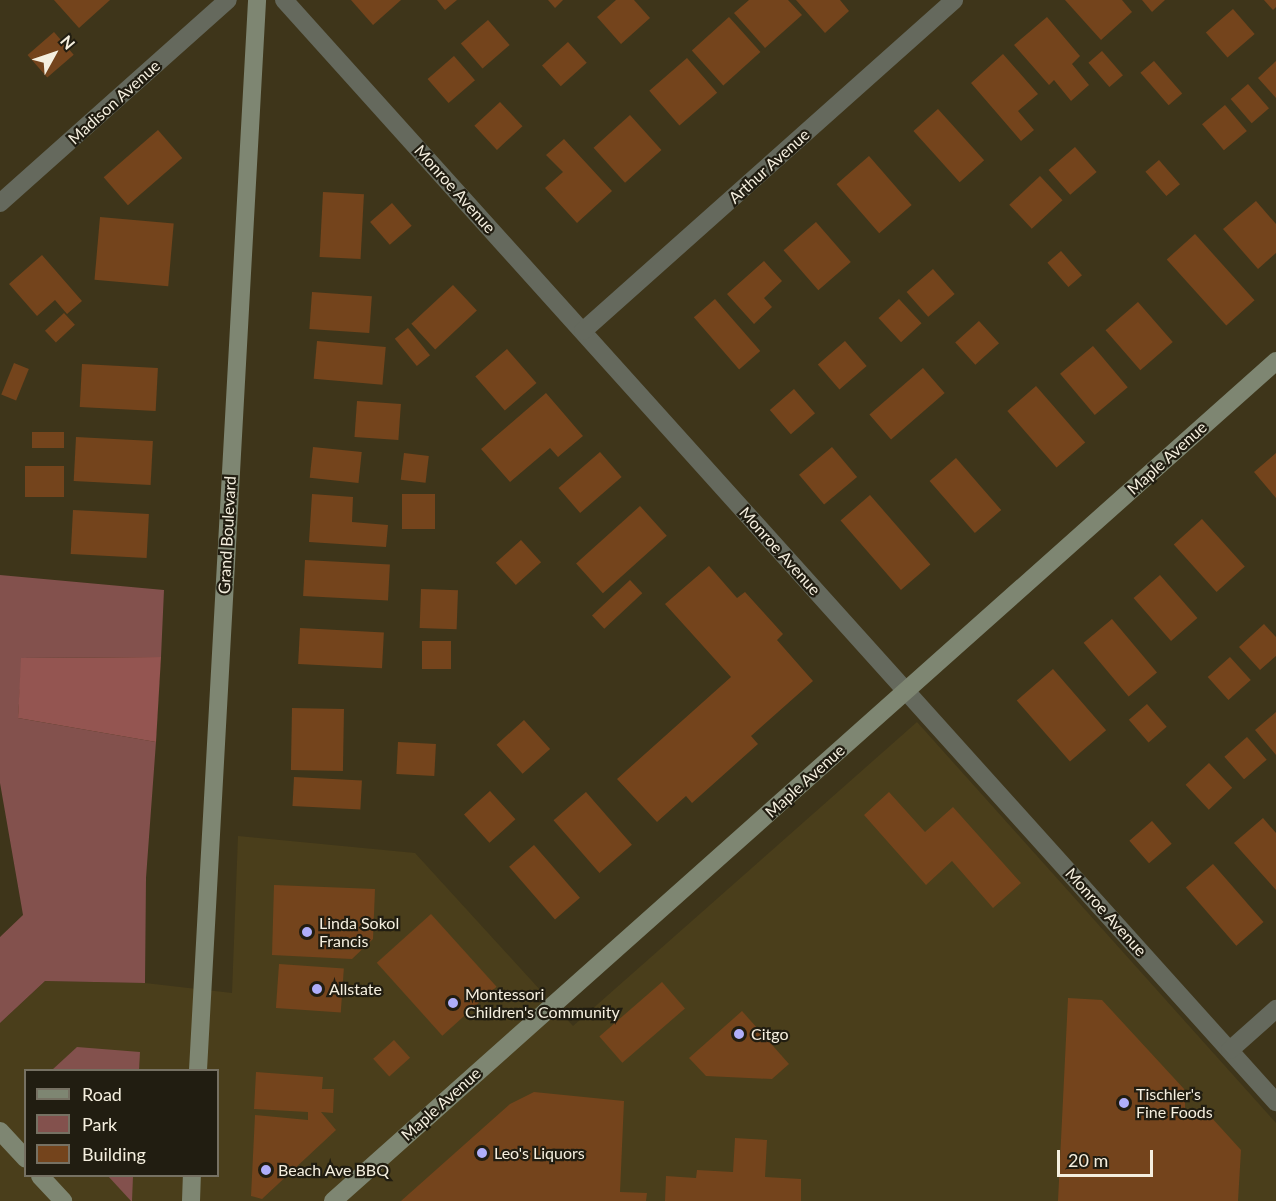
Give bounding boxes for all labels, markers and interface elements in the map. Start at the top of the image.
north arrow [24,24,84,84]
text: N [57,31,79,53]
street label: Madison Avenue [64,56,164,148]
street label: Arthur Avenue [724,124,814,208]
street label: Monroe Avenue [410,141,500,237]
street label: Maple Avenue [1123,417,1211,499]
street label: Grand Boulevard [214,476,240,594]
street label: Monroe Avenue [735,503,825,599]
street label: Maple Avenue [761,740,849,822]
street label: Monroe Avenue [1061,864,1151,960]
place label: Linda Sokol Francis [319,913,399,951]
marker: Linda Sokol Francis [300,925,314,939]
place label: Allstate [329,979,382,999]
marker: Allstate [310,982,324,996]
place label: Montessori Children's Community [465,984,620,1022]
marker: Montessori Children's Community [446,996,460,1010]
place label: Citgo [751,1024,789,1044]
marker: Citgo [732,1027,746,1041]
street label: Maple Avenue [397,1063,485,1145]
legend [24,1069,219,1177]
text: Road [82,1083,122,1105]
place label: Tischler's Fine Foods [1136,1084,1213,1122]
marker: Tischler's Fine Foods [1117,1096,1131,1110]
text: Park [82,1113,117,1135]
scale bar [1060,1138,1156,1176]
text: Building [82,1143,146,1165]
place label: Leo's Liquors [494,1143,585,1163]
marker: Leo's Liquors [475,1146,489,1160]
text: 20 m [1068,1149,1108,1171]
place label: Beach Ave BBQ [278,1160,390,1180]
marker: Beach Ave BBQ [259,1163,273,1177]

